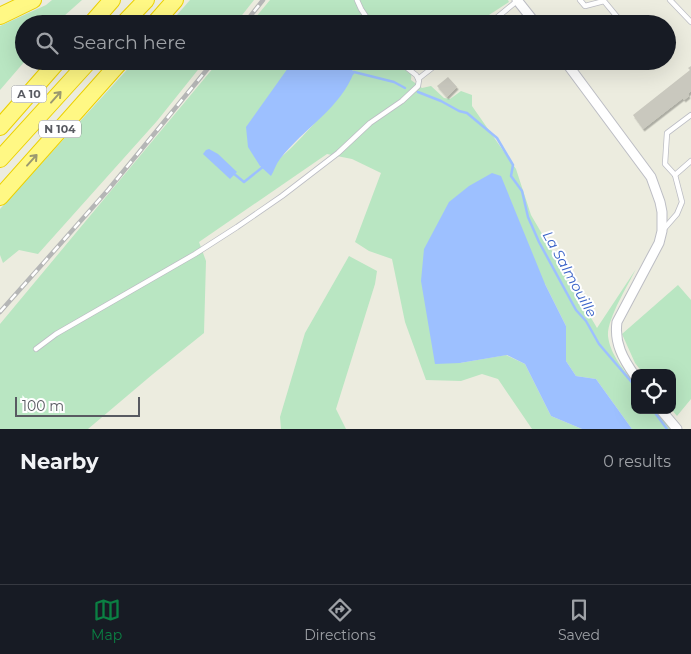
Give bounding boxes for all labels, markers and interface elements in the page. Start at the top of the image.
search box [15,15,676,70]
icon: search [33,29,61,57]
text: Search here [73,31,186,54]
road number: A 10 [12,86,46,102]
one-way arrow [50,90,62,103]
road number: N 104 [39,120,81,138]
one-way arrow [27,154,38,167]
water label: La Salmouille [539,228,601,320]
map controls [631,369,676,414]
button: locate [631,369,676,414]
scale bar [15,394,140,417]
text: 100 m [22,397,64,415]
text: Nearby [20,449,99,474]
text: 0 results [603,452,671,471]
tab: Map [91,596,122,644]
tab: Directions [304,596,376,644]
tab: Saved [558,596,600,644]

